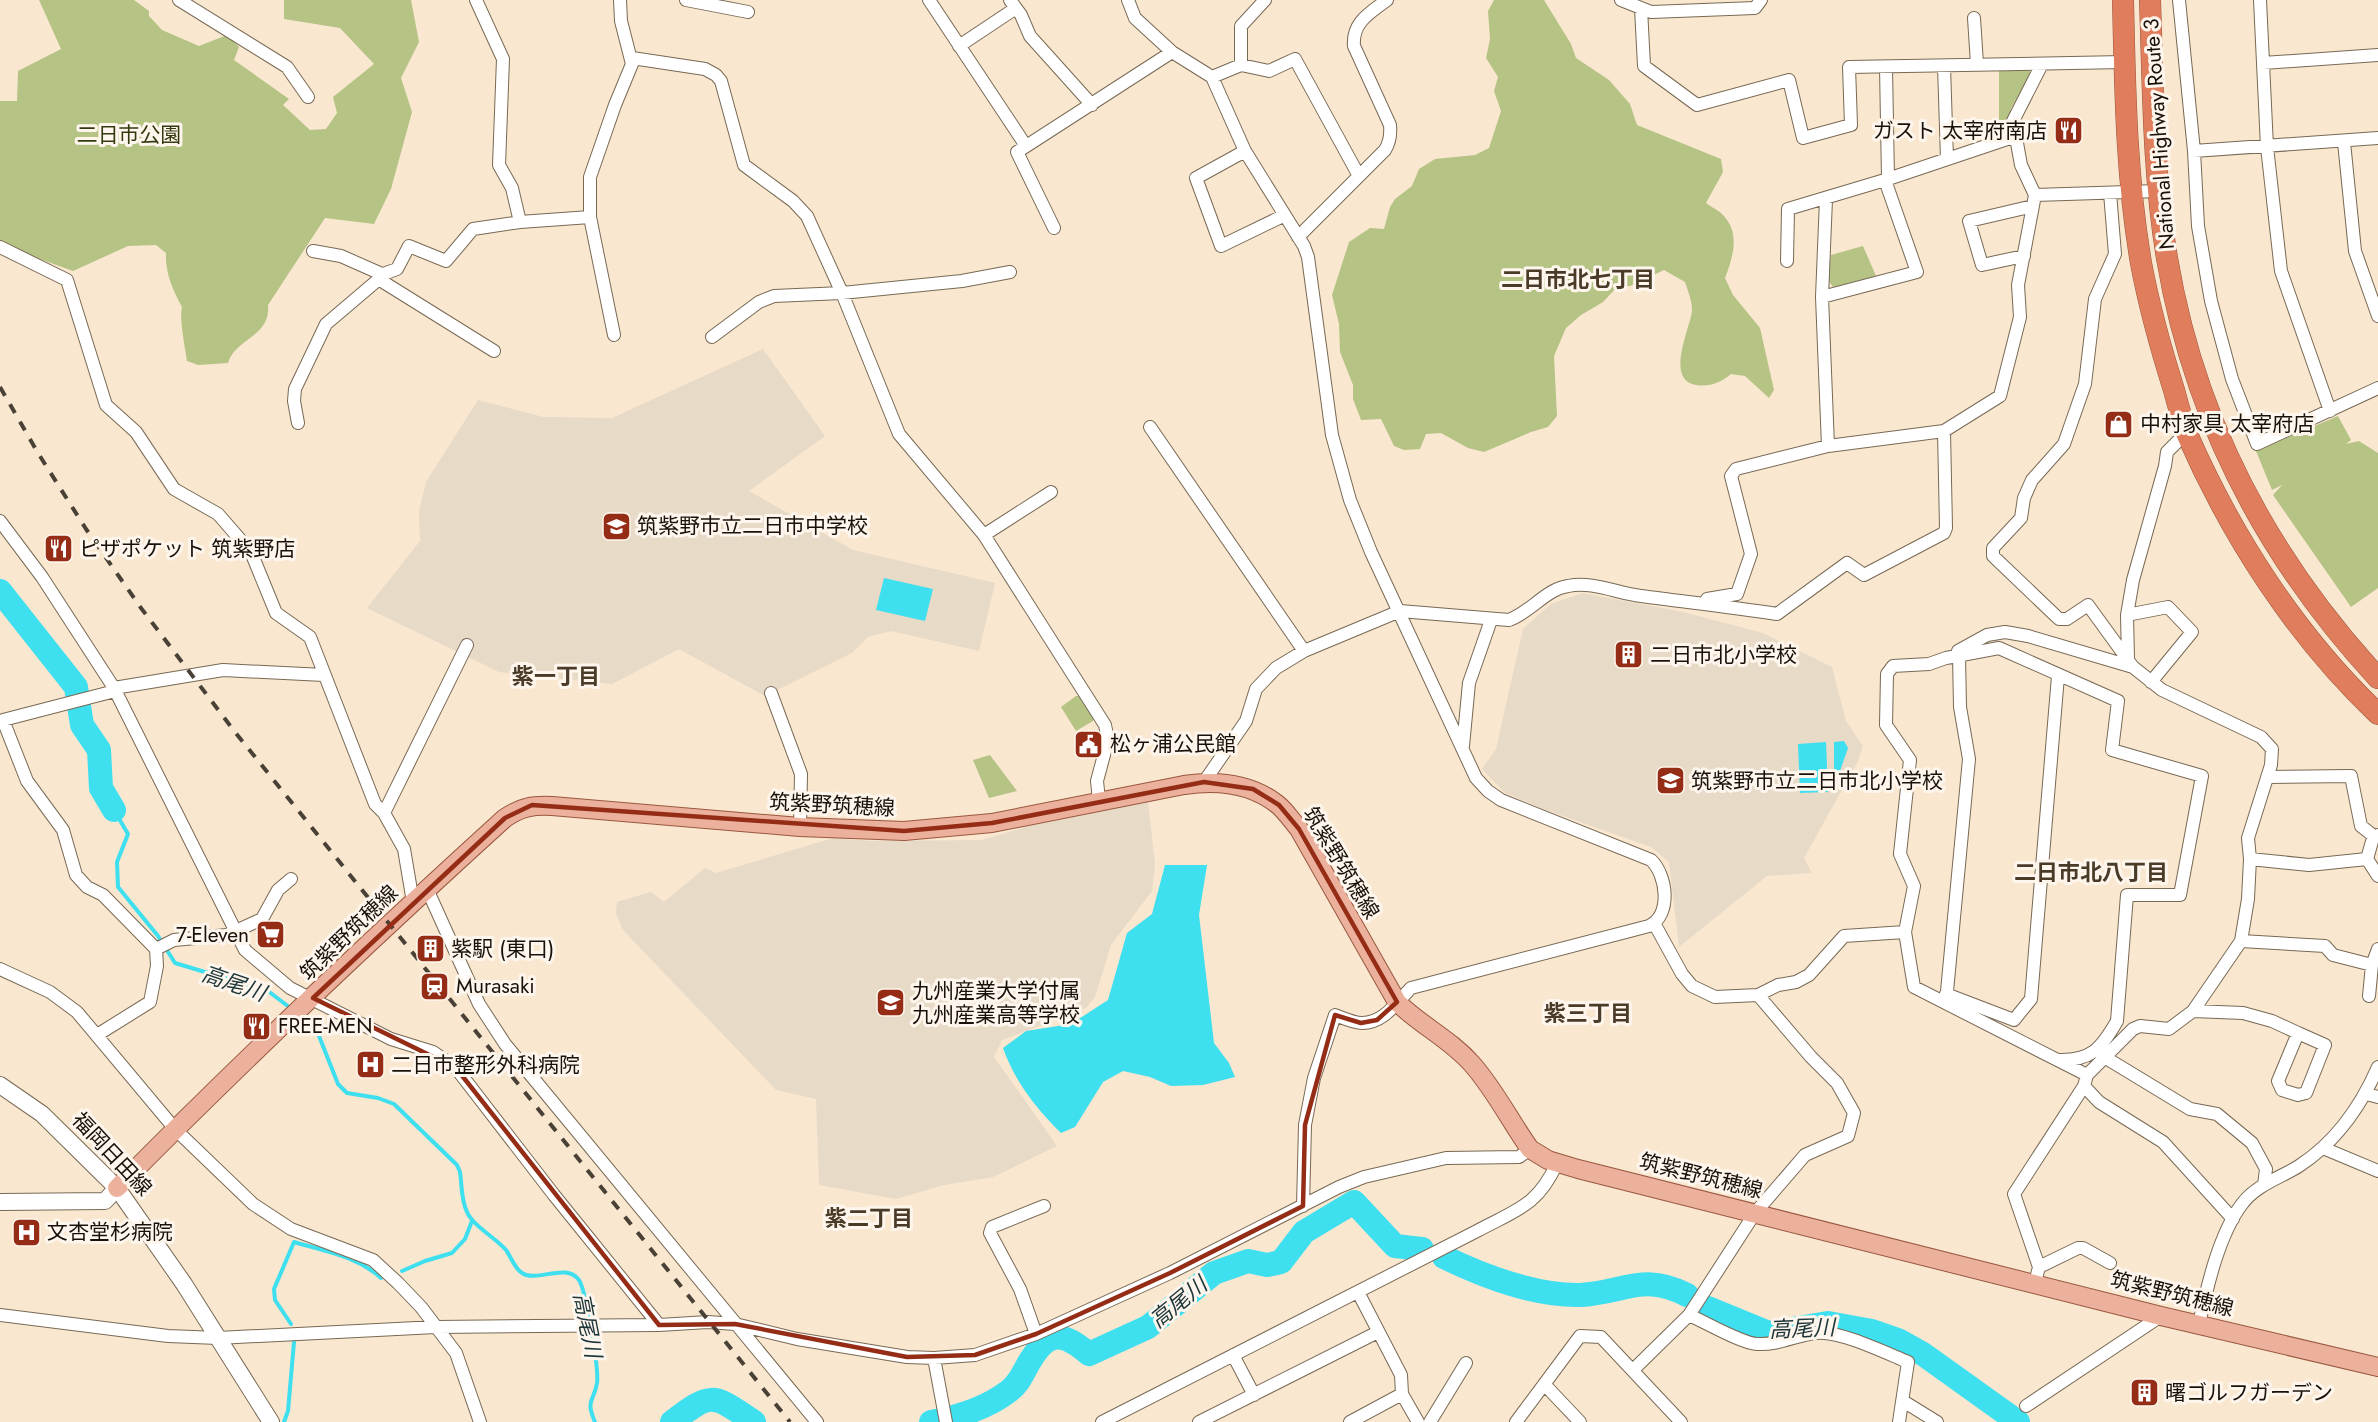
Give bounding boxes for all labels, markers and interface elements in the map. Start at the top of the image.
street label: National Highway Route 3 [2136,17,2182,251]
restaurant icon: ガスト 太宰府南店 [2052,115,2084,147]
place label: ガスト 太宰府南店 [1873,116,2047,146]
park label: 二日市公園 [77,120,182,150]
district label: 二日市北七丁目 [1501,263,1655,295]
shop icon: 中村家具 太宰府店 [2103,408,2135,440]
place label: 中村家具 太宰府店 [2140,409,2314,439]
school or university icon: 筑紫野市立二日市中学校 [600,510,632,542]
place label: 筑紫野市立二日市中学校 [637,511,868,541]
restaurant icon: ピザポケット 筑紫野店 [42,533,74,565]
place label: ピザポケット 筑紫野店 [79,534,295,564]
building icon: 二日市北小学校 [1613,639,1645,671]
place label: 二日市北小学校 [1650,640,1797,670]
district label: 紫一丁目 [512,660,600,692]
public building icon: 松ヶ浦公民館 [1073,728,1105,760]
place label: 松ヶ浦公民館 [1110,729,1236,759]
school or university icon: 筑紫野市立二日市北小学校 [1654,765,1686,797]
place label: 筑紫野市立二日市北小学校 [1691,766,1943,796]
street label: 筑紫野筑穂線 [768,787,896,823]
street label: 筑紫野筑穂線 [1296,801,1386,925]
district label: 二日市北八丁目 [2014,856,2168,888]
street label: 筑紫野筑穂線 [293,878,405,988]
supermarket icon: 7-Eleven [254,919,286,951]
place label: 7-Eleven [176,920,249,950]
building icon: 紫駅 (東口) [414,933,446,965]
place label: 紫駅 (東口) [451,934,554,964]
water label: 高尾川 [198,957,272,1010]
station icon: Murasaki [419,970,451,1002]
place label: Murasaki [456,971,535,1001]
place label: 九州産業大学付属 九州産業高等学校 [912,976,1080,1030]
school or university icon: 九州産業大学付属 九州産業高等学校 [875,987,907,1019]
district label: 紫三丁目 [1544,997,1632,1029]
restaurant icon: FREE-MEN [241,1010,273,1042]
place label: FREE-MEN [278,1011,373,1041]
hospital icon: 二日市整形外科病院 [354,1049,386,1081]
place label: 二日市整形外科病院 [391,1050,580,1080]
street label: 福岡日田線 [65,1105,159,1203]
street label: 筑紫野筑穂線 [1636,1146,1766,1206]
district label: 紫二丁目 [825,1202,913,1234]
hospital icon: 文杏堂杉病院 [10,1216,42,1248]
place label: 文杏堂杉病院 [47,1217,173,1247]
street label: 筑紫野筑穂線 [2107,1264,2237,1324]
water label: 高尾川 [1142,1268,1215,1335]
water label: 高尾川 [566,1290,610,1362]
water label: 高尾川 [1768,1311,1838,1345]
building icon: 曙ゴルフガーデン [2128,1377,2160,1409]
place label: 曙ゴルフガーデン [2165,1378,2333,1408]

